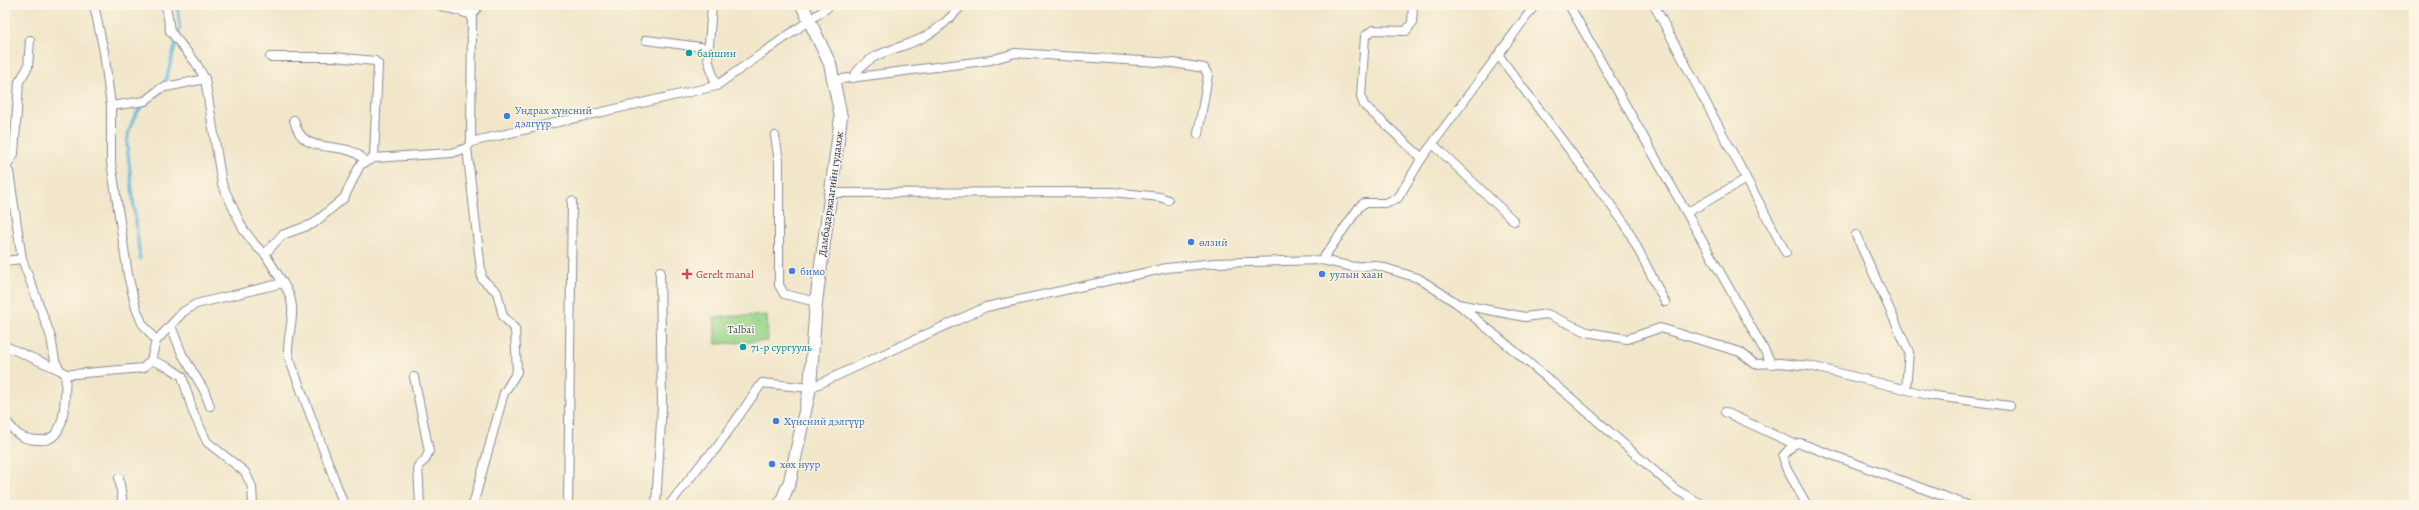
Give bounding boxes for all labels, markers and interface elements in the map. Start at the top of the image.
place label: байшин [697,46,736,61]
marker: байшин [684,48,694,58]
place label: Ундрах хүнсний дэлгүүр [514,103,592,131]
marker: Ундрах хүнсний дэлгүүр [502,111,512,121]
street label: Дамбадаржаагийн гудамж [815,130,847,258]
place label: өлзий [1199,235,1228,250]
marker: өлзий [1186,237,1196,247]
place label: бимо [800,264,826,279]
marker: бимо [787,266,797,276]
place label: Gerelt manal [696,267,754,282]
place label: уулын хаан [1329,267,1383,282]
marker: Gerelt manal [681,268,693,280]
marker: уулын хаан [1317,269,1327,279]
park label: Talbai [727,322,755,337]
place label: 71-р сургууль [751,340,812,355]
marker: 71-р сургууль [738,342,748,352]
place label: Хүнсний дэлгүүр [784,414,865,429]
marker: Хүнсний дэлгүүр [771,416,781,426]
place label: хөх нуур [780,457,821,472]
marker: хөх нуур [767,459,777,469]

